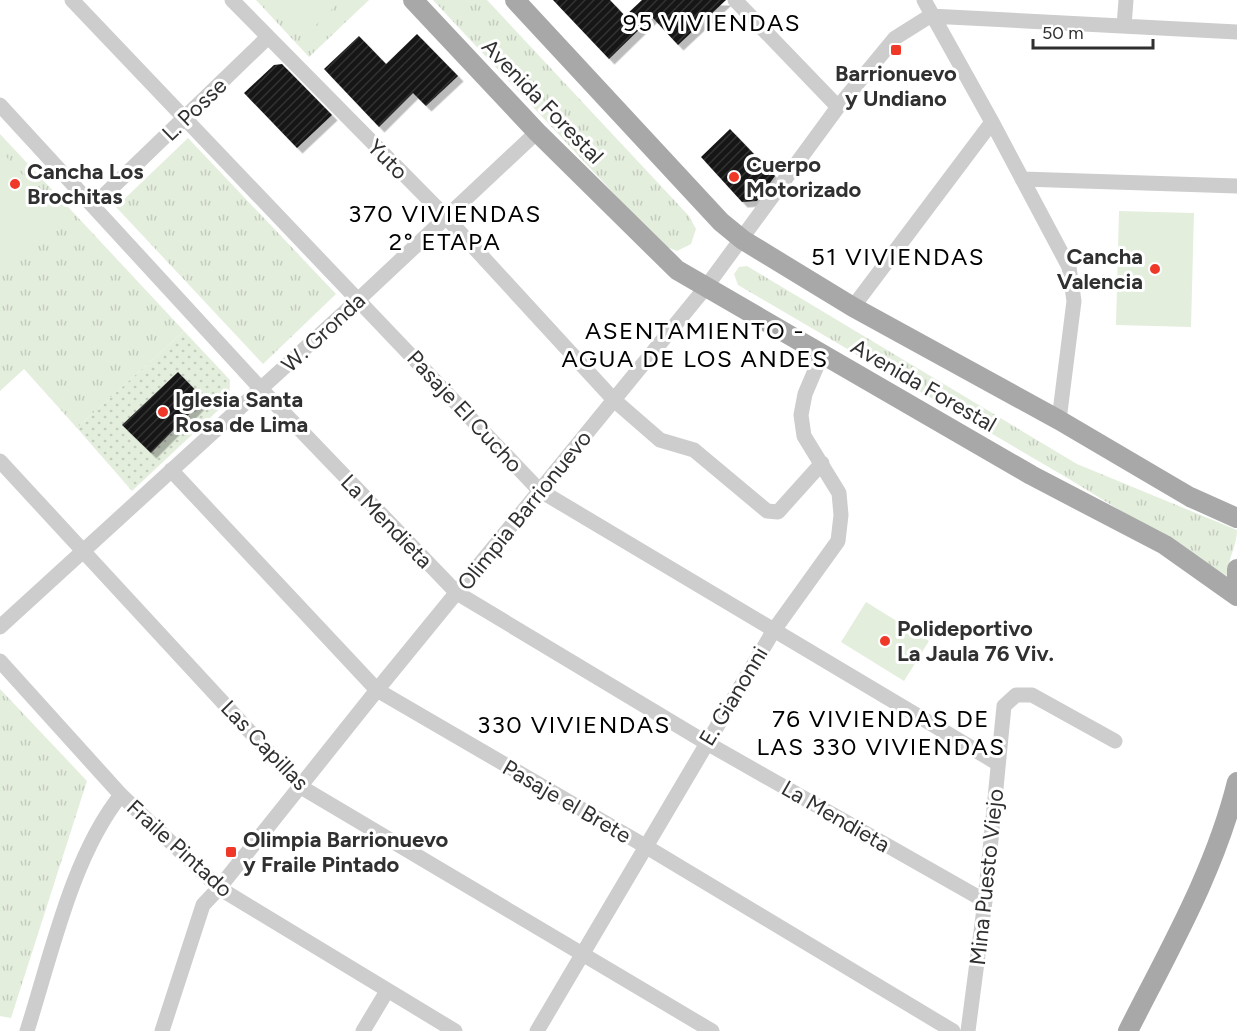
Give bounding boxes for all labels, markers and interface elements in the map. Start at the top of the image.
district label: 95 VIVIENDAS [623,8,801,37]
scale bar [1033,12,1153,50]
text: 50 m [1042,22,1084,44]
street label: Avenida Forestal [476,33,609,169]
marker: Barrionuevo y Undiano [889,43,903,57]
place label: Barrionuevo y Undiano [835,60,957,112]
street label: L. Posse [156,72,232,147]
street label: Yuto [362,134,413,185]
place label: Cuerpo Motorizado [746,151,861,203]
place label: Cancha Los Brochitas [27,158,144,210]
marker: Cuerpo Motorizado [727,170,741,184]
marker: Cancha Los Brochitas [8,177,22,191]
district label: 370 VIVIENDAS 2° ETAPA [348,199,542,256]
district label: 51 VIVIENDAS [811,242,985,271]
place label: Cancha Valencia [1057,243,1143,295]
marker: Cancha Valencia [1148,262,1162,276]
street label: W. Gronda [276,287,371,378]
district label: ASENTAMIENTO - AGUA DE LOS ANDES [562,316,828,373]
street label: Avenida Forestal [846,333,1001,438]
street label: Pasaje El Cucho [401,345,528,478]
place label: Iglesia Santa Rosa de Lima [175,386,308,438]
marker: Iglesia Santa Rosa de Lima [156,405,170,419]
street label: Olimpia Barrionuevo [452,425,597,596]
street label: La Mendieta [335,469,438,574]
place label: Polideportivo La Jaula 76 Viv. [897,615,1054,667]
marker: Polideportivo La Jaula 76 Viv. [878,634,892,648]
street label: E. Gianonni [693,642,774,751]
street label: Las Capillas [215,695,314,796]
district label: 76 VIVIENDAS DE LAS 330 VIVIENDAS [757,704,1005,761]
district label: 330 VIVIENDAS [477,710,671,739]
street label: Pasaje el Brete [498,754,636,849]
street label: La Mendieta [777,775,895,858]
street label: Mina Puesto Viejo [964,787,1009,967]
street label: Fraile Pintado [121,794,238,903]
place label: Olimpia Barrionuevo y Fraile Pintado [243,826,449,878]
marker: Olimpia Barrionuevo y Fraile Pintado [224,845,238,859]

